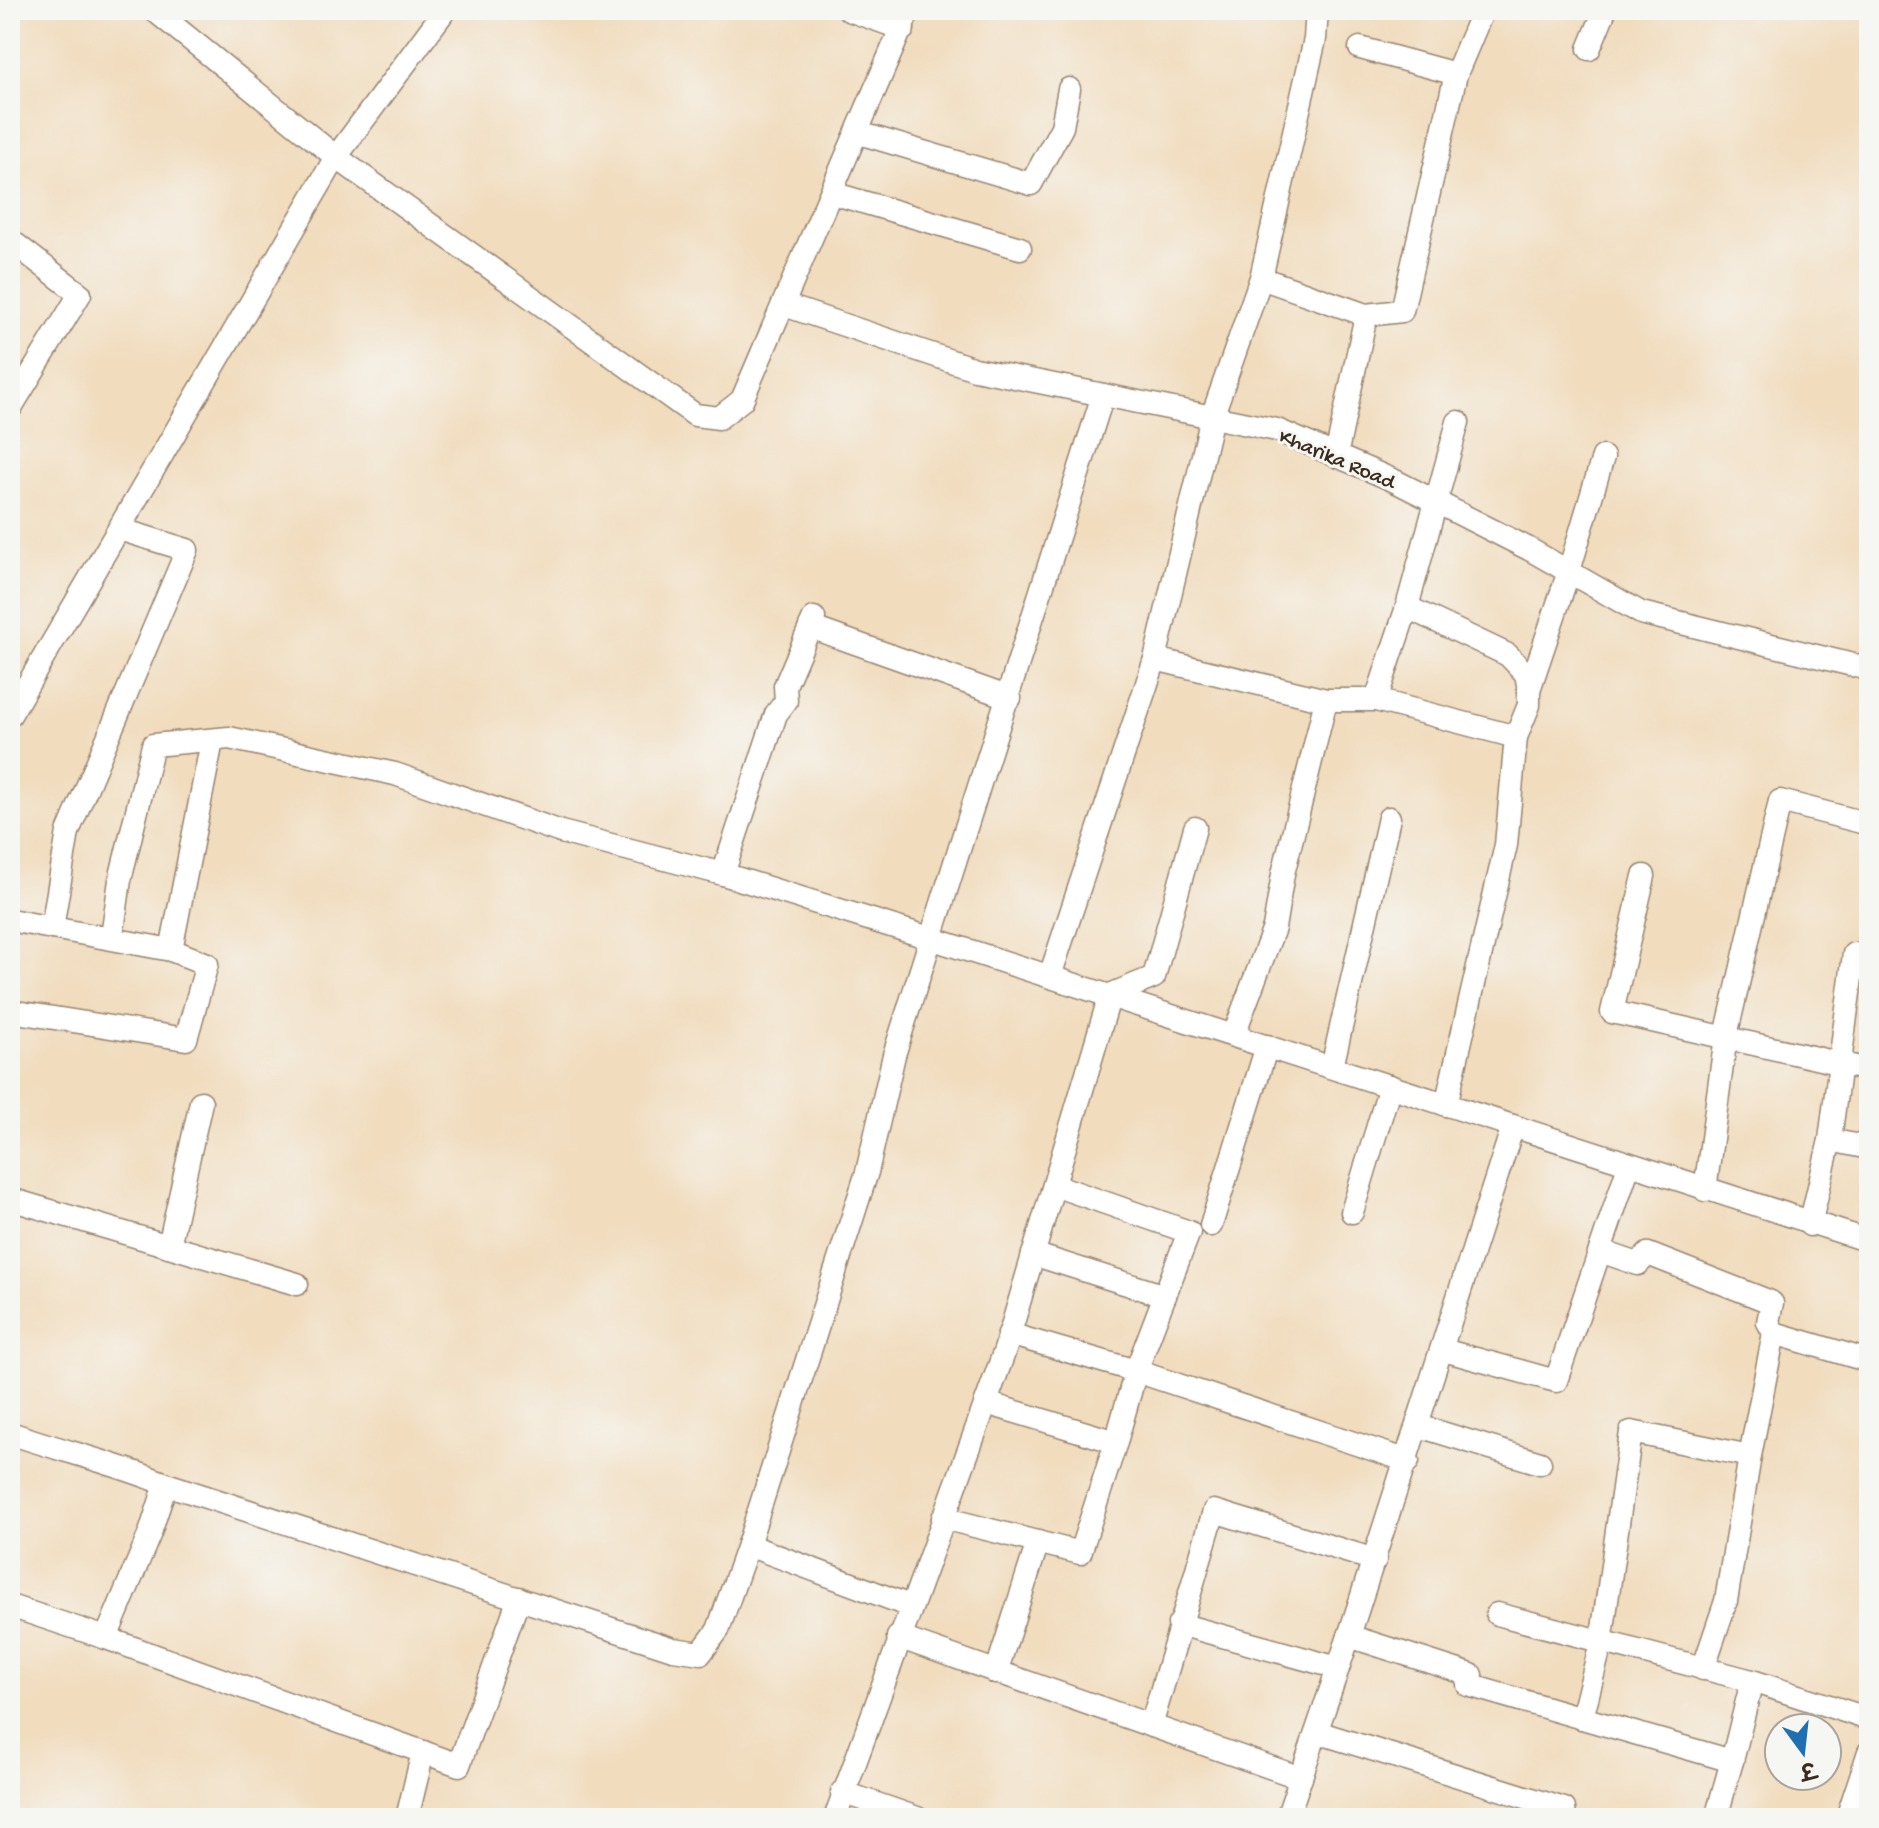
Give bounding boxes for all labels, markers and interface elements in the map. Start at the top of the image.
street label: Kharika Road [1274,424,1401,498]
north arrow [1763,1712,1843,1792]
text: उ [1794,1752,1820,1783]

